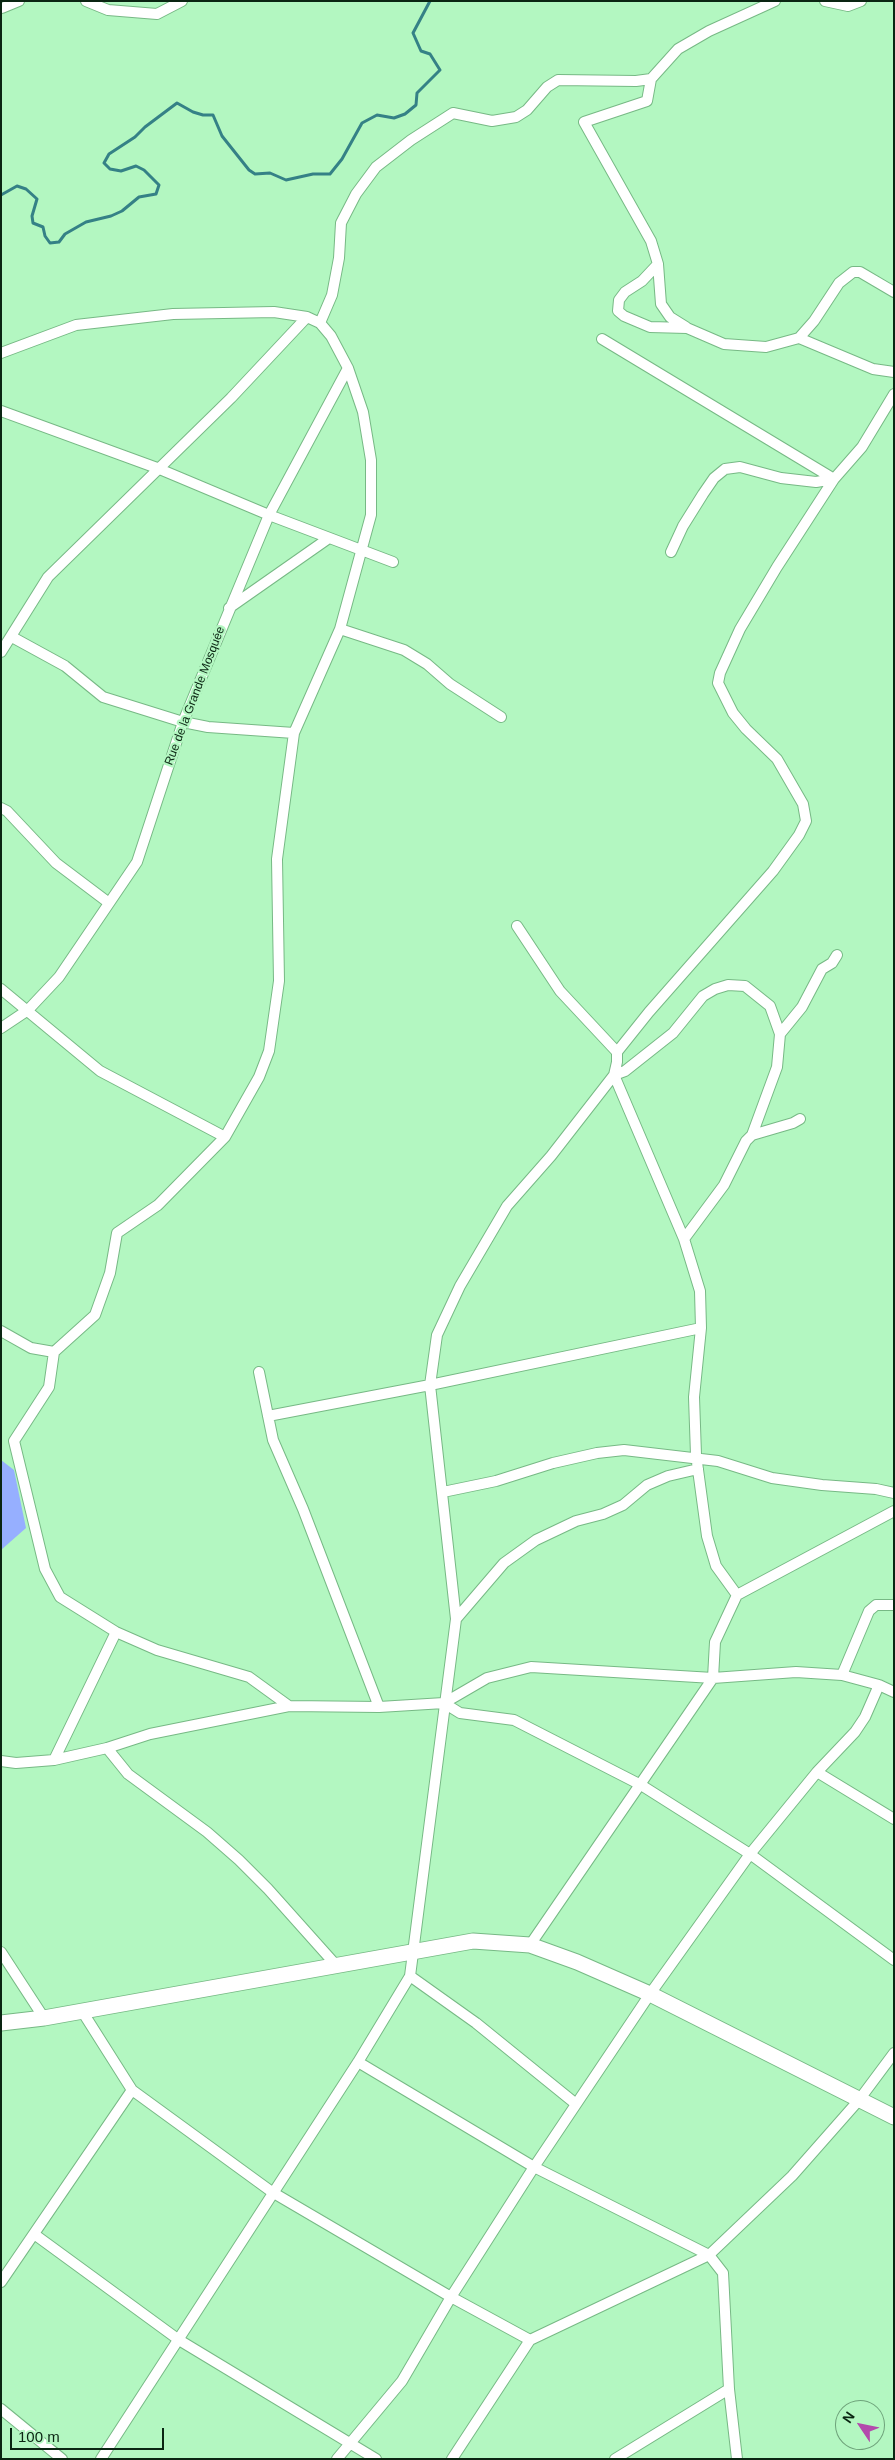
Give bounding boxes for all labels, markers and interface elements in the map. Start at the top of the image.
street label: Rue de la Grande Mosquée [162,625,228,767]
north arrow [835,2400,885,2450]
text: N [839,2409,858,2426]
scale bar [12,2418,166,2450]
text: 100 m [18,2428,60,2445]

